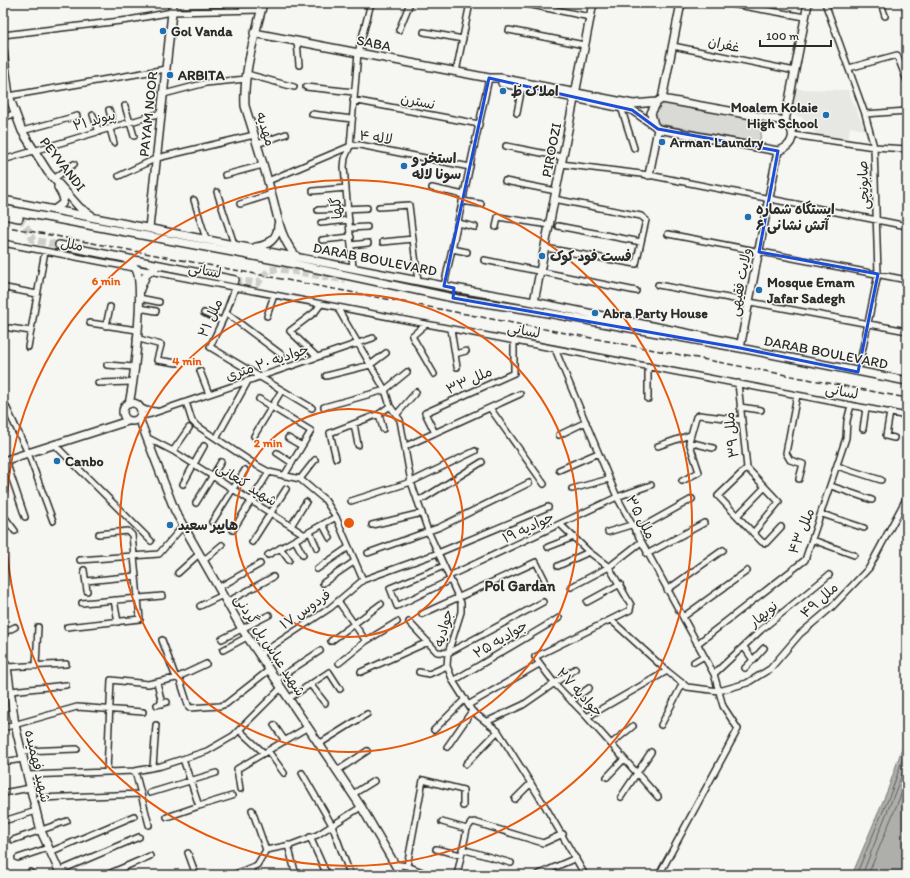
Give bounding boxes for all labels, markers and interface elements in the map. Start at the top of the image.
scale bar [760,22,831,48]
place label: Gol Vanda [171,23,233,40]
marker: Gol Vanda [158,26,168,36]
text: 100 m [766,29,799,43]
street label: SABA [355,32,393,55]
street label: غفران [707,33,741,56]
place label: ARBITA [177,67,226,84]
street label: PAYAM NOOR [136,70,161,158]
marker: ARBITA [165,70,175,80]
place label: املاک طُ [511,83,559,100]
marker: املاک طُ [498,86,508,96]
street label: نسترن [399,90,437,113]
place label: Moalem Kolaie High School [731,99,819,132]
street label: پیوند ۲۱ [71,106,118,136]
street label: مهدیه [252,110,279,148]
marker: Moalem Kolaie High School [821,110,831,120]
street label: PIROOZI [538,121,565,179]
street label: لاله ۴ [358,127,394,148]
street label: PEYVANDI [36,134,89,195]
place label: Arman Laundry [669,134,764,151]
marker: Arman Laundry [657,137,667,147]
place label: استخر و سونا لاله [411,150,461,184]
street label: صابونچی [854,160,874,210]
marker: استخر و سونا لاله [399,161,409,171]
street label: گلها [327,196,346,220]
place label: ایستگاه شماره ۶ آتش نشانی [756,200,835,234]
marker: ایستگاه شماره ۶ آتش نشانی [743,212,753,222]
street label: ملل [59,234,85,255]
street label: DARAB BOULEVARD [311,239,438,280]
street label: ولایت فقیهی [726,246,755,318]
place label: فست فود کوک [550,248,632,266]
marker: فست فود کوک [537,251,547,261]
street label: لسانی [187,259,223,282]
text: 6 min [92,274,121,288]
place label: Mosque Emam Jafar Sadegh [766,274,855,307]
marker: Mosque Emam Jafar Sadegh [754,285,764,295]
street label: ملل ۲۱ [194,296,226,340]
place label: Abra Party House [602,305,708,322]
marker: Abra Party House [590,308,600,318]
street label: لسانی [506,319,542,342]
street label: DARAB BOULEVARD [762,332,889,373]
street label: جوادیه ۲۰ متری [223,340,311,385]
text: 4 min [172,354,202,368]
street label: ملل ۳۳ [443,363,495,398]
street label: لسانی [824,380,860,403]
street label: ملل ۳۹ [721,411,742,459]
text: 2 min [254,436,283,450]
place label: Canbo [65,453,104,470]
marker: Canbo [52,456,62,466]
street label: شهید کنعانی [213,459,280,510]
street label: ملل ۳۵ [622,492,659,542]
street label: ملل ۴۳ [785,506,818,557]
street label: جوادیه ۱۹ [500,508,557,547]
centre of rings [342,516,356,530]
place label: هایپر سعید [178,517,238,534]
marker: هایپر سعید [165,520,175,530]
district label: Pol Gardan [484,577,556,595]
street label: ملل ۴۹ [797,579,842,622]
street label: فردوس ۱۷ [277,586,334,633]
street label: شهید عباس پل گردنی [230,591,309,700]
street label: نوبهار [745,597,781,632]
street label: جوادیه [430,608,457,649]
street label: جوادیه ۲۵ [470,617,531,662]
street label: جوادیه ۲۷ [553,664,607,720]
street label: شهید فهمیده [21,728,54,804]

